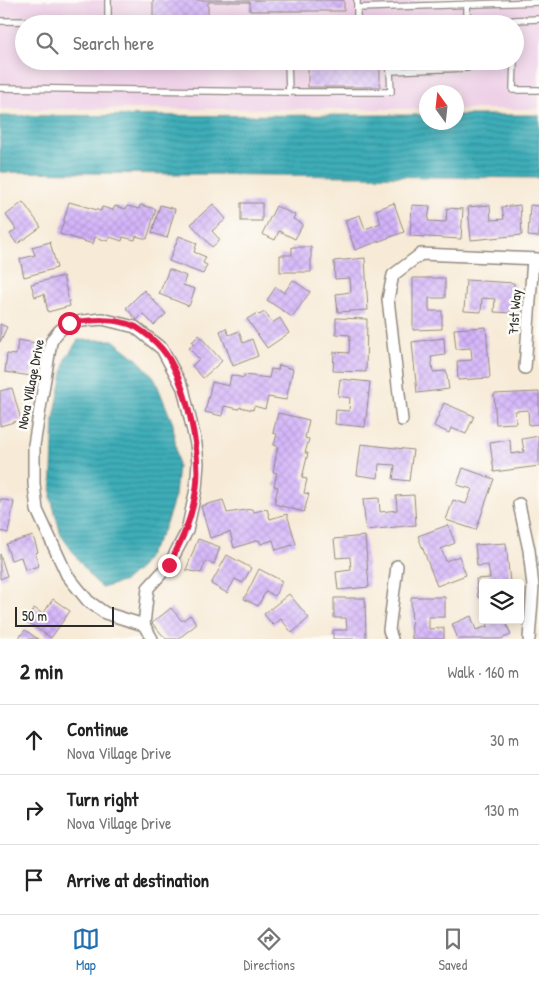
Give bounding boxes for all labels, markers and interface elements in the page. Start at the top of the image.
search box [15,15,524,70]
icon: search [33,29,61,57]
text: Search here [73,30,154,56]
north arrow [419,85,464,130]
street label: 71st Way [503,289,526,335]
route start [58,312,81,335]
street label: Nova Village Drive [12,337,49,431]
route end [158,554,181,577]
map controls [479,579,524,624]
button: layers [479,579,524,624]
scale bar [15,604,114,627]
text: 50 m [22,606,47,625]
text: 2 min [20,657,63,686]
text: Walk · 160 m [447,661,519,683]
text: Continue [67,716,128,742]
icon: ahead [20,726,48,754]
text: 30 m [490,729,519,751]
text: Nova Village Drive [67,742,171,764]
text: Turn right [67,786,138,812]
icon: right [20,796,48,824]
text: 130 m [484,799,519,821]
text: Nova Village Drive [67,812,171,834]
icon: arrive [20,866,48,894]
text: Arrive at destination [67,867,209,893]
tab: Map [72,925,100,974]
tab: Directions [243,925,295,974]
tab: Saved [439,925,467,974]

